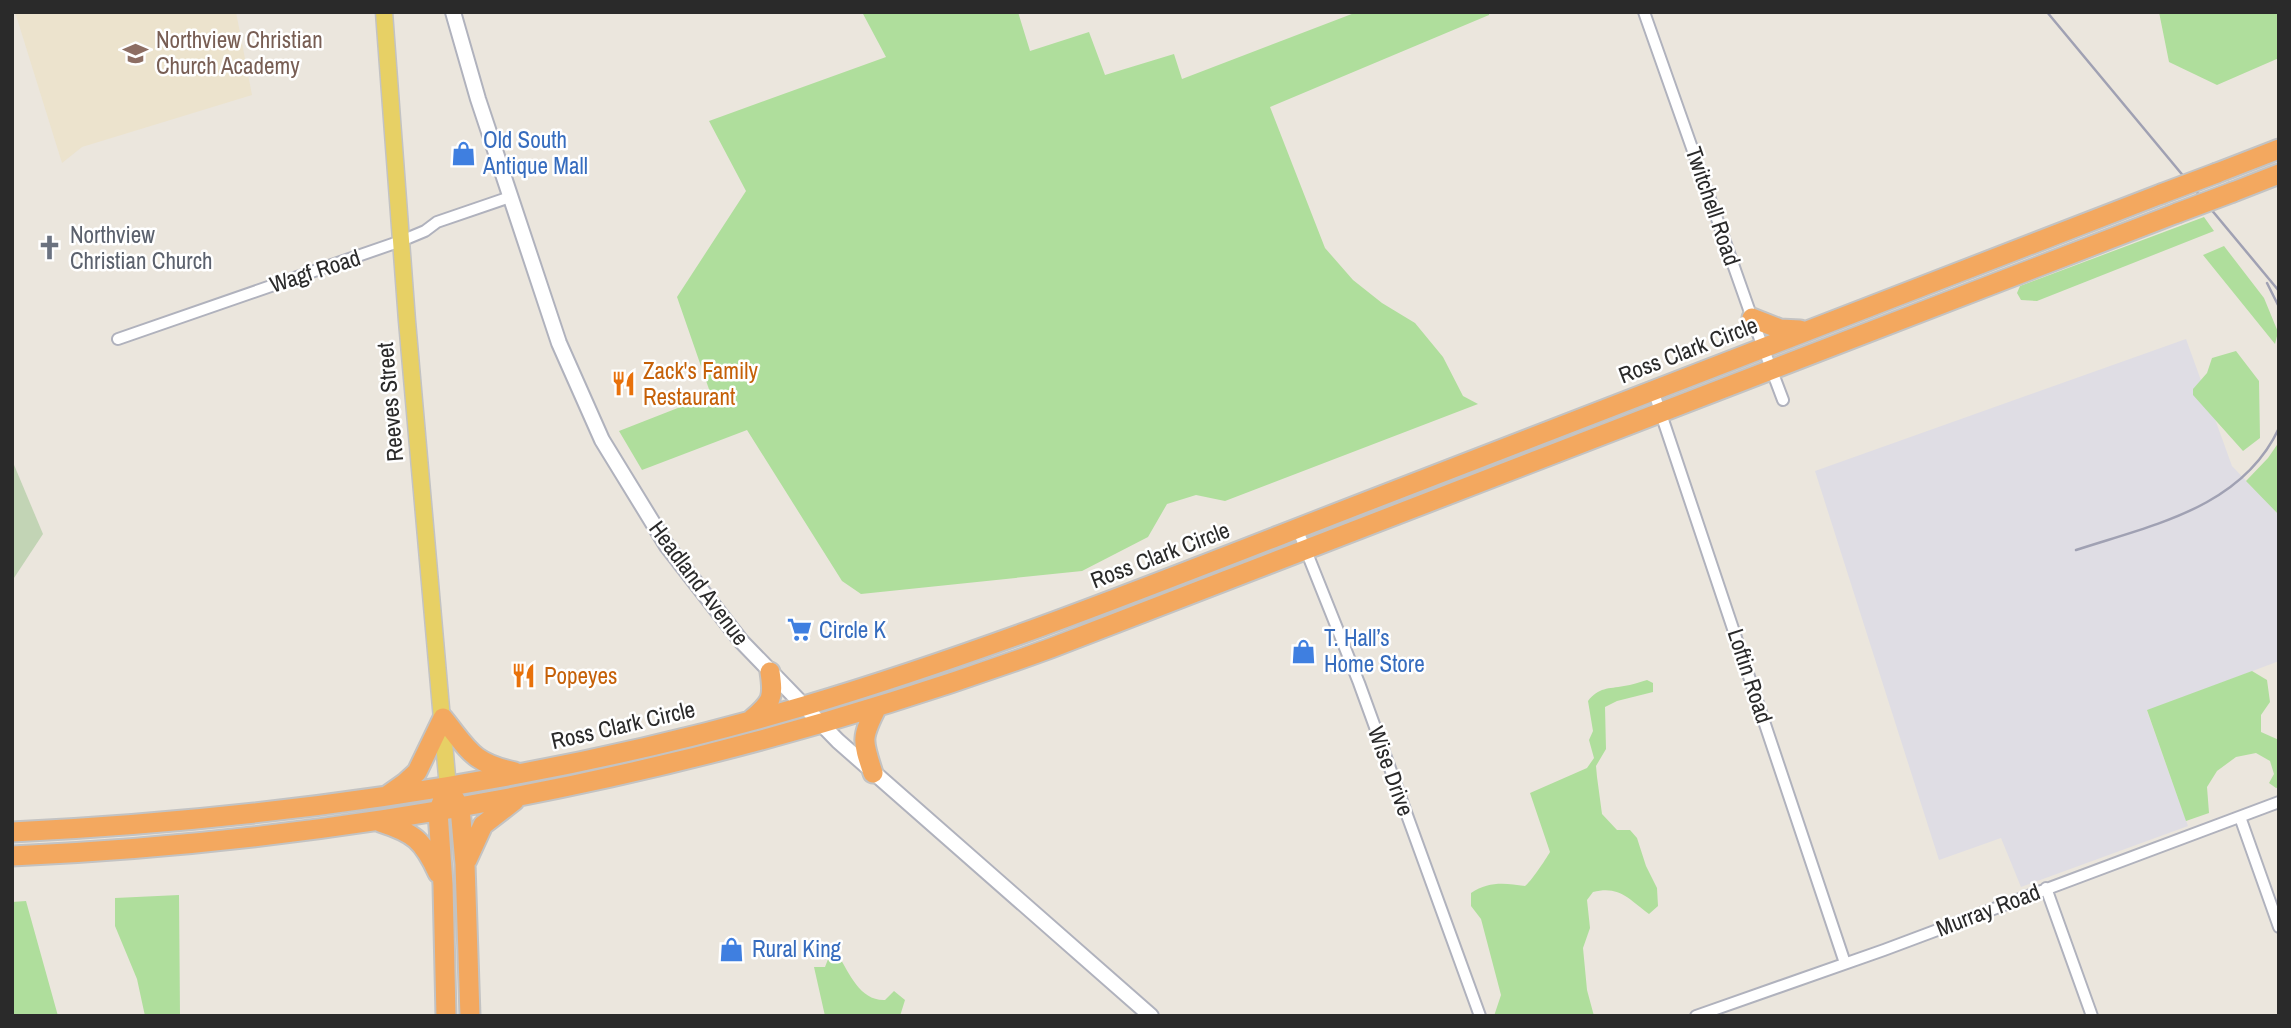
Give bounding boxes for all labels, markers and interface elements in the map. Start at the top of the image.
place label: Northview Christian Church Academy [156,24,323,81]
school or university icon: Northview Christian Church Academy [122,39,150,67]
place label: Old South Antique Mall [482,124,588,181]
shop icon: Old South Antique Mall [449,139,477,167]
street label: Twitchell Road [1679,142,1748,269]
place label: Northview Christian Church [70,219,213,276]
church icon: Northview Christian Church [36,234,64,262]
street label: Wagf Road [266,241,364,300]
street label: Ross Clark Circle [1614,309,1762,390]
street label: Reeves Street [369,341,410,463]
place label: Zack's Family Restaurant [643,355,758,412]
restaurant icon: Zack's Family Restaurant [609,370,637,398]
street label: Headland Avenue [642,514,756,651]
street label: Ross Clark Circle [1086,514,1234,595]
place label: Circle K [819,614,886,645]
supermarket icon: Circle K [785,616,813,644]
place label: T. Hall’s Home Store [1324,622,1425,679]
street label: Loftin Road [1721,625,1780,727]
shop icon: T. Hall’s Home Store [1290,637,1318,665]
place label: Popeyes [544,660,617,691]
restaurant icon: Popeyes [510,662,538,690]
street label: Ross Clark Circle [548,693,698,756]
street label: Wise Drive [1361,722,1422,820]
street label: Murray Road [1931,876,2044,944]
place label: Rural King [752,933,842,964]
shop icon: Rural King [718,935,746,963]

